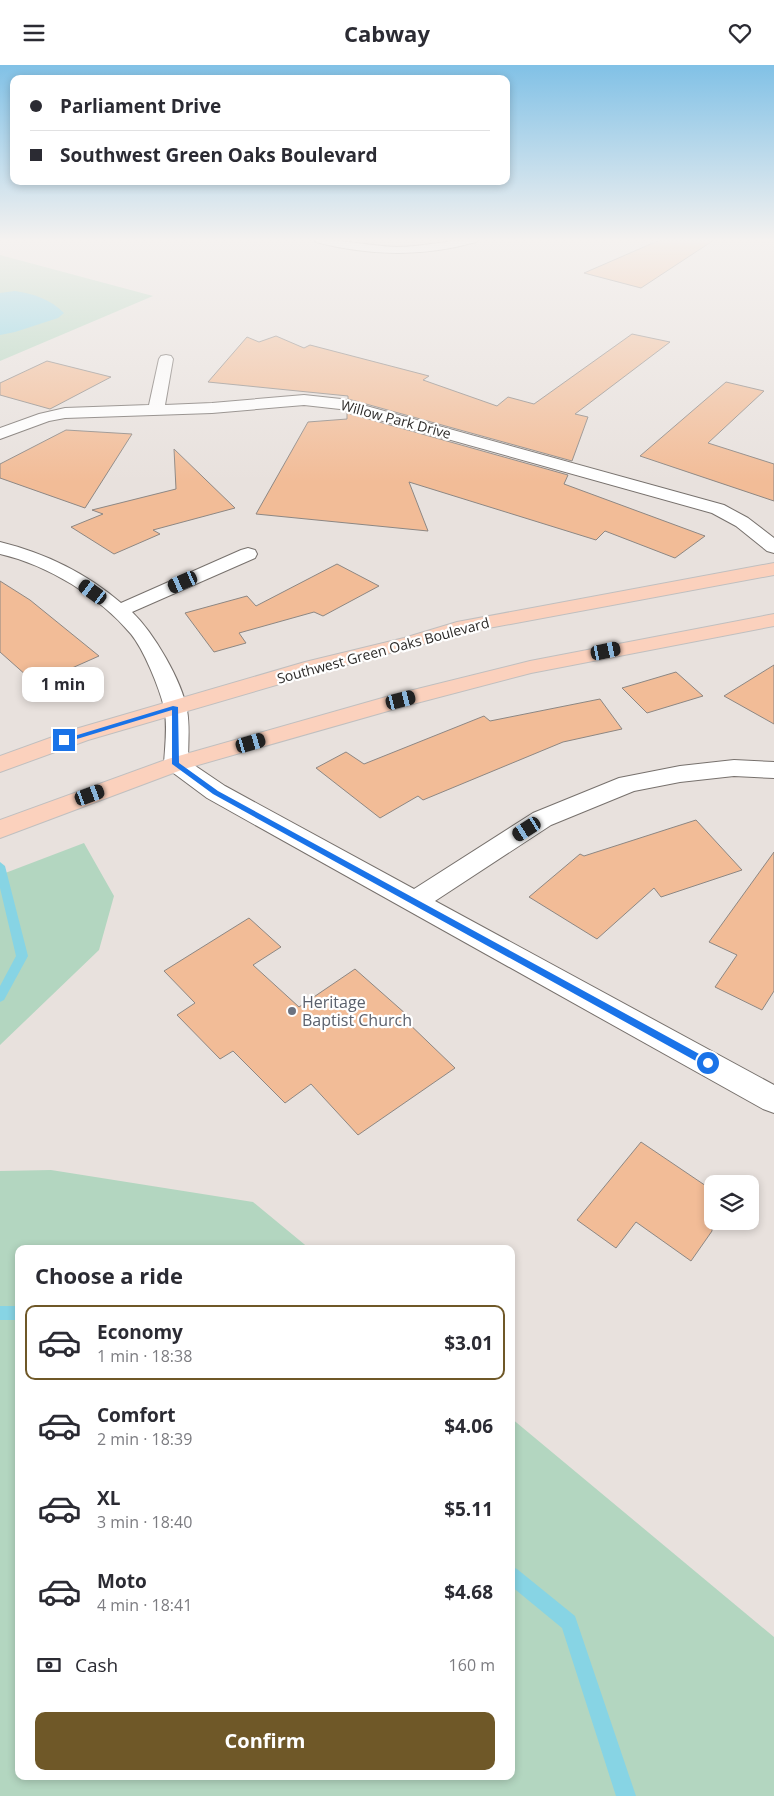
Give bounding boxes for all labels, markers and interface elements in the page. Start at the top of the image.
text: Cabway [344,18,430,48]
icon: menu [20,19,48,47]
icon: heart [726,19,754,47]
text: Parliament Drive [60,93,221,119]
text: Southwest Green Oaks Boulevard [60,142,378,168]
street label: Willow Park Drive [339,395,453,443]
car [166,569,199,595]
car [76,577,109,607]
street label: Southwest Green Oaks Boulevard [275,612,491,688]
car [589,641,622,661]
callout: 1 min [23,667,105,703]
text: 1 min [41,673,85,695]
car [384,689,417,711]
route end [53,729,75,751]
car [234,732,267,754]
car [73,783,106,807]
car [510,815,543,843]
place label: Heritage Baptist Church [302,991,412,1031]
marker: Heritage Baptist Church [286,1005,298,1017]
route start [697,1052,719,1074]
map controls [704,1175,759,1230]
button: layers [704,1175,759,1230]
text: Choose a ride [35,1260,183,1290]
text: Economy [97,1319,183,1345]
icon: car [37,1320,82,1365]
text: $3.01 [444,1330,493,1356]
text: 1 min · 18:38 [97,1345,192,1367]
text: Comfort [97,1402,176,1428]
icon: car [37,1403,82,1448]
text: $4.06 [444,1413,493,1439]
text: 2 min · 18:39 [97,1428,192,1450]
text: XL [97,1485,120,1511]
icon: car [37,1486,82,1531]
text: $5.11 [444,1496,493,1522]
text: 3 min · 18:40 [97,1511,192,1533]
text: Moto [97,1568,147,1594]
icon: car [37,1569,82,1614]
text: $4.68 [444,1579,493,1605]
text: 4 min · 18:41 [97,1594,192,1616]
icon: cash [35,1651,63,1679]
text: Cash [75,1652,118,1678]
text: 160 m [449,1654,495,1676]
button: Confirm [35,1712,495,1770]

